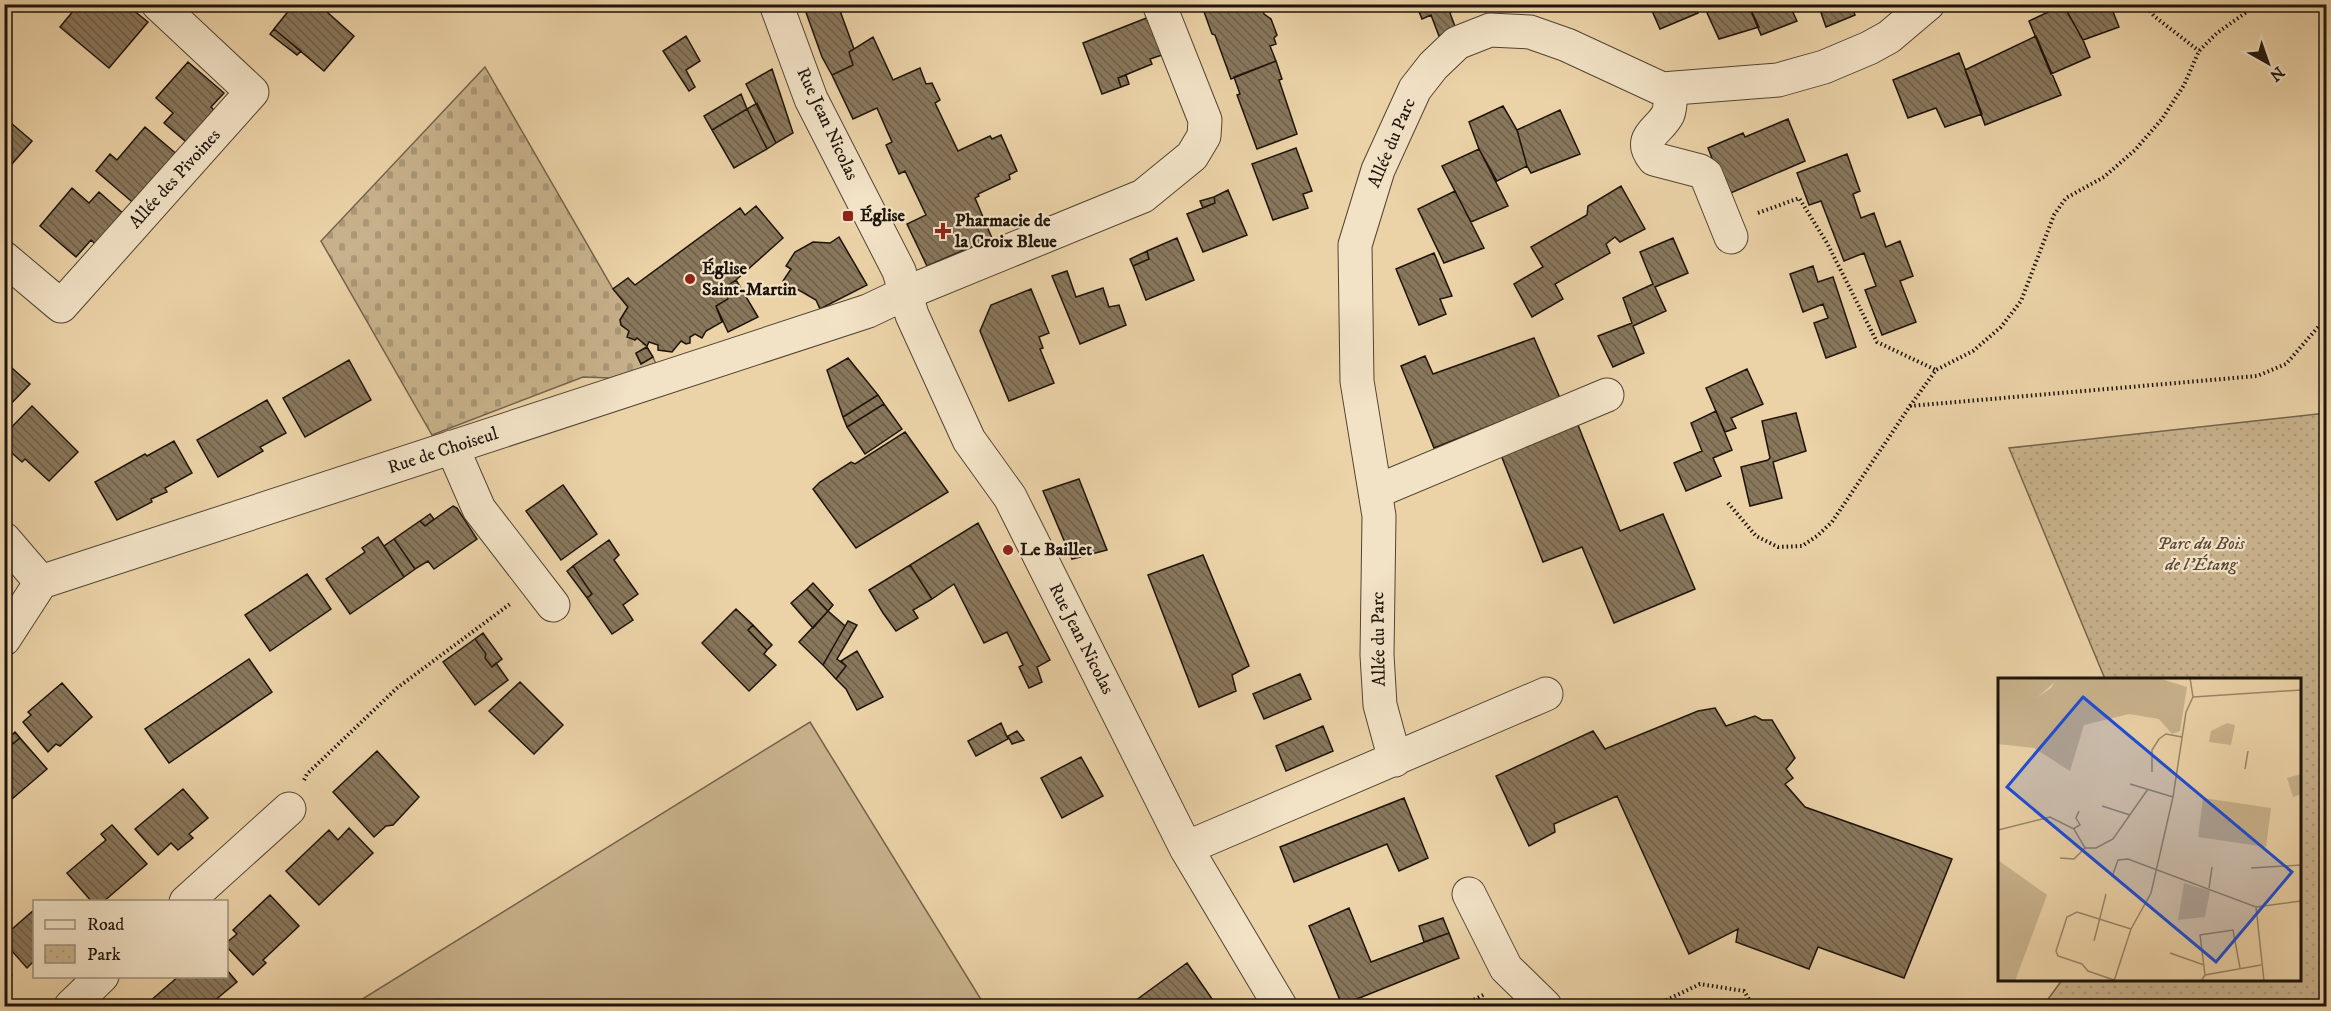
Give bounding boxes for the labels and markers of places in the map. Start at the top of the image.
place label: Église [860,204,906,227]
marker: Église [841,209,855,223]
place label: Pharmacie de la Croix Bleue [954,210,1057,253]
marker: Pharmacie de la Croix Bleue [936,224,950,238]
place label: Église Saint-Martin [702,257,797,301]
marker: Église Saint-Martin [683,272,697,286]
place label: Le Baillet [1020,539,1092,561]
marker: Le Baillet [1001,543,1015,557]

